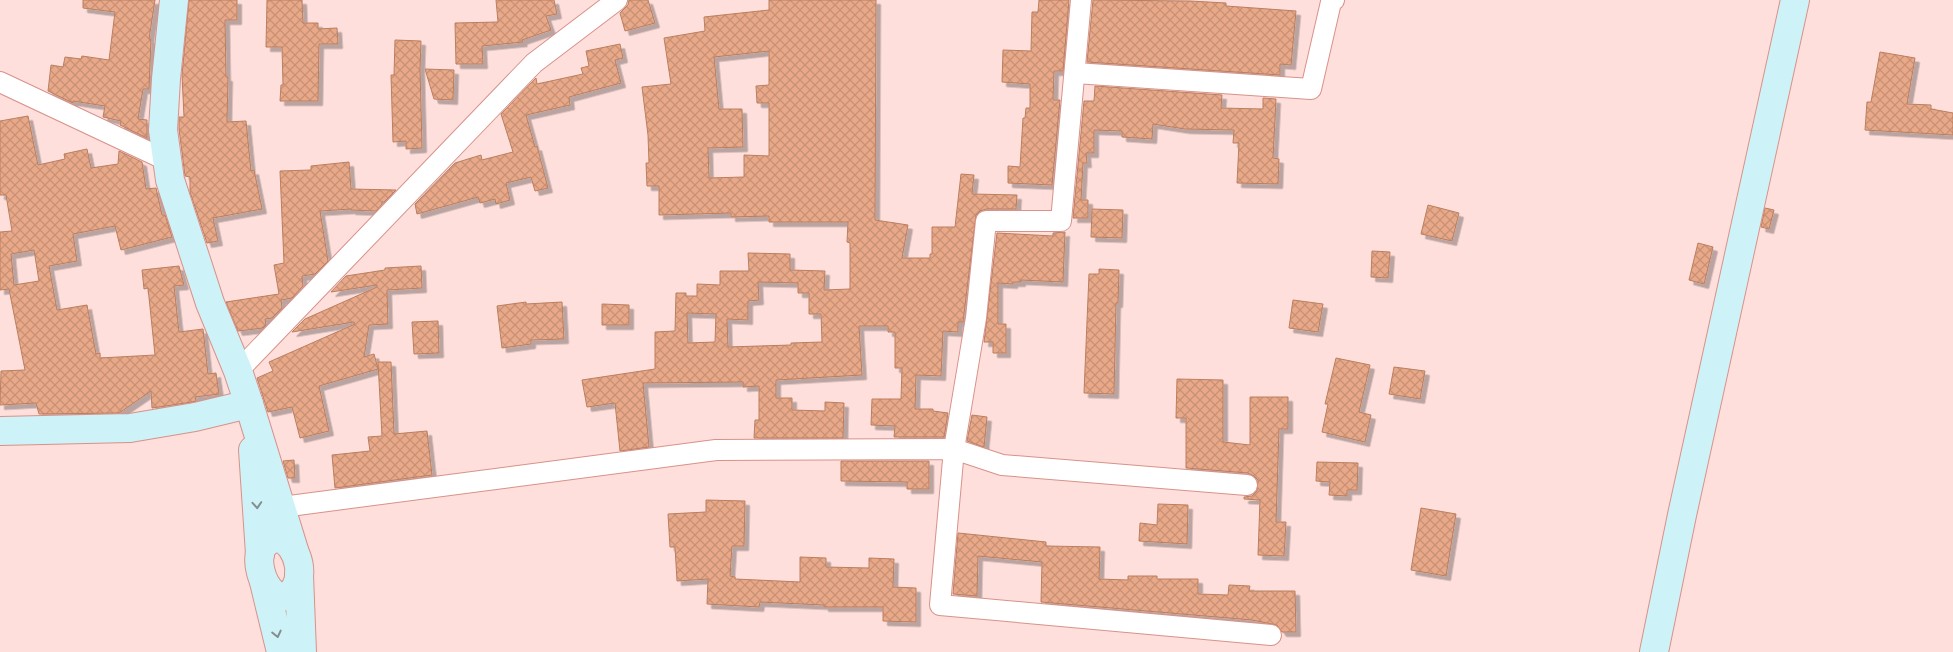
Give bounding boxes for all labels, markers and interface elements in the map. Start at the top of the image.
one-way arrow [251,501,262,509]
one-way arrow [271,630,282,639]

